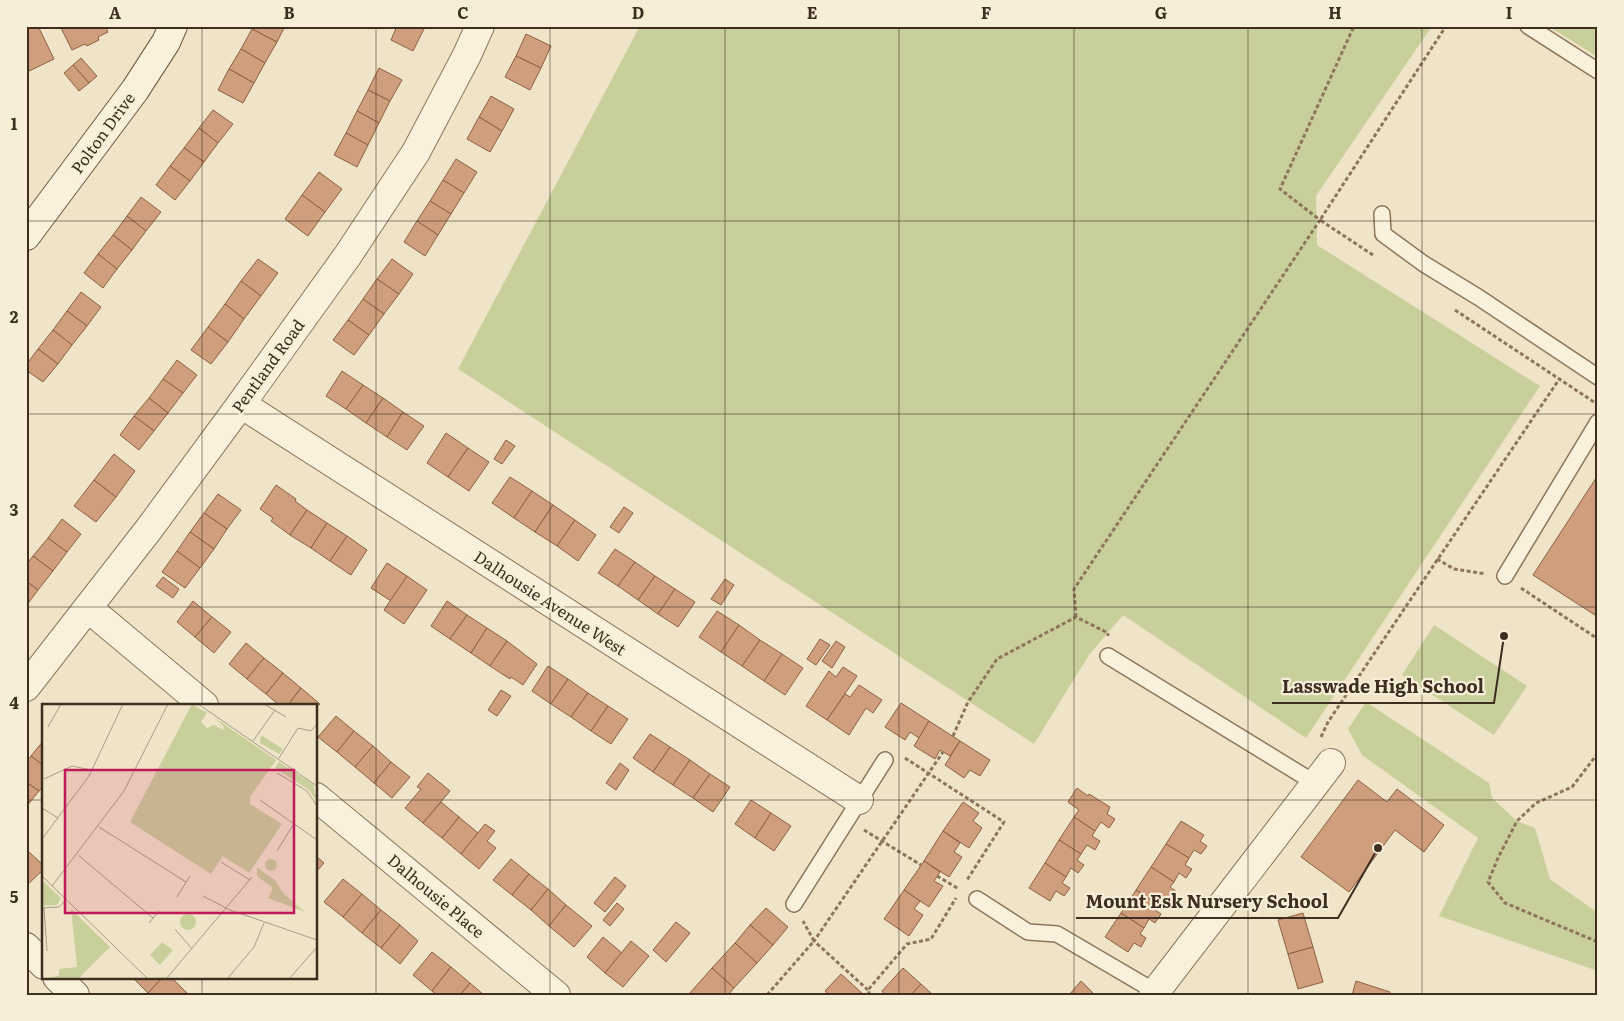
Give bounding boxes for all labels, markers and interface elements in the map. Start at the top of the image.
text: A [109,0,121,24]
text: B [283,0,295,24]
text: C [457,0,469,24]
text: D [632,0,644,24]
text: E [807,0,818,24]
text: F [981,0,991,24]
text: G [1155,0,1167,24]
text: H [1328,0,1342,24]
text: I [1506,0,1512,24]
street label: Polton Drive [64,87,140,178]
text: 1 [11,111,18,135]
text: 2 [10,304,19,328]
street label: Pentland Road [225,314,309,417]
text: 3 [10,497,19,521]
street label: Dalhousie Avenue West [470,544,632,661]
callout: Lasswade High School [1272,670,1494,703]
text: Lasswade High School [1282,672,1485,699]
text: 4 [9,690,19,714]
inset map [42,704,318,978]
street label: Dalhousie Place [383,847,490,943]
text: 5 [10,884,19,908]
callout: Mount Esk Nursery School [1076,885,1338,918]
text: Mount Esk Nursery School [1086,887,1329,914]

